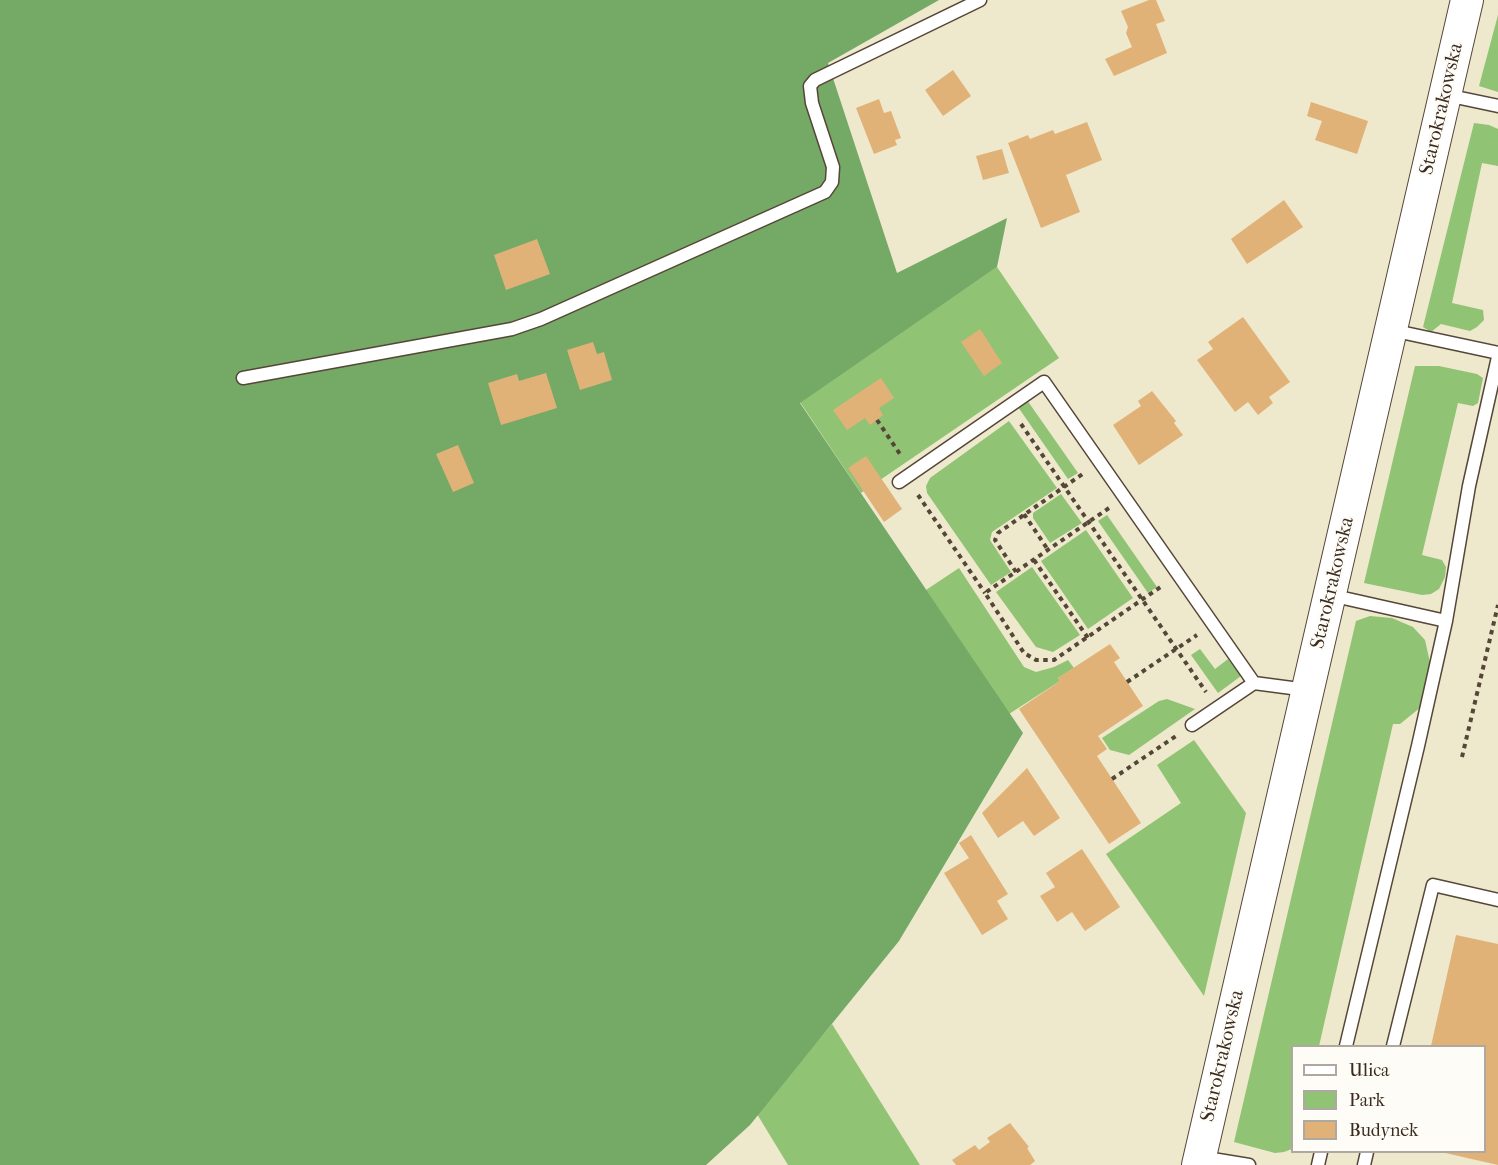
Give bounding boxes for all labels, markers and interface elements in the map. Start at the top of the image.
street label: Starokrakowska [1415,41,1469,177]
street label: Starokrakowska [1306,515,1360,651]
street label: Starokrakowska [1196,988,1250,1124]
legend [1291,1045,1486,1153]
text: Ulica [1349,1060,1389,1081]
text: Park [1349,1090,1385,1111]
text: Budynek [1349,1120,1418,1141]

